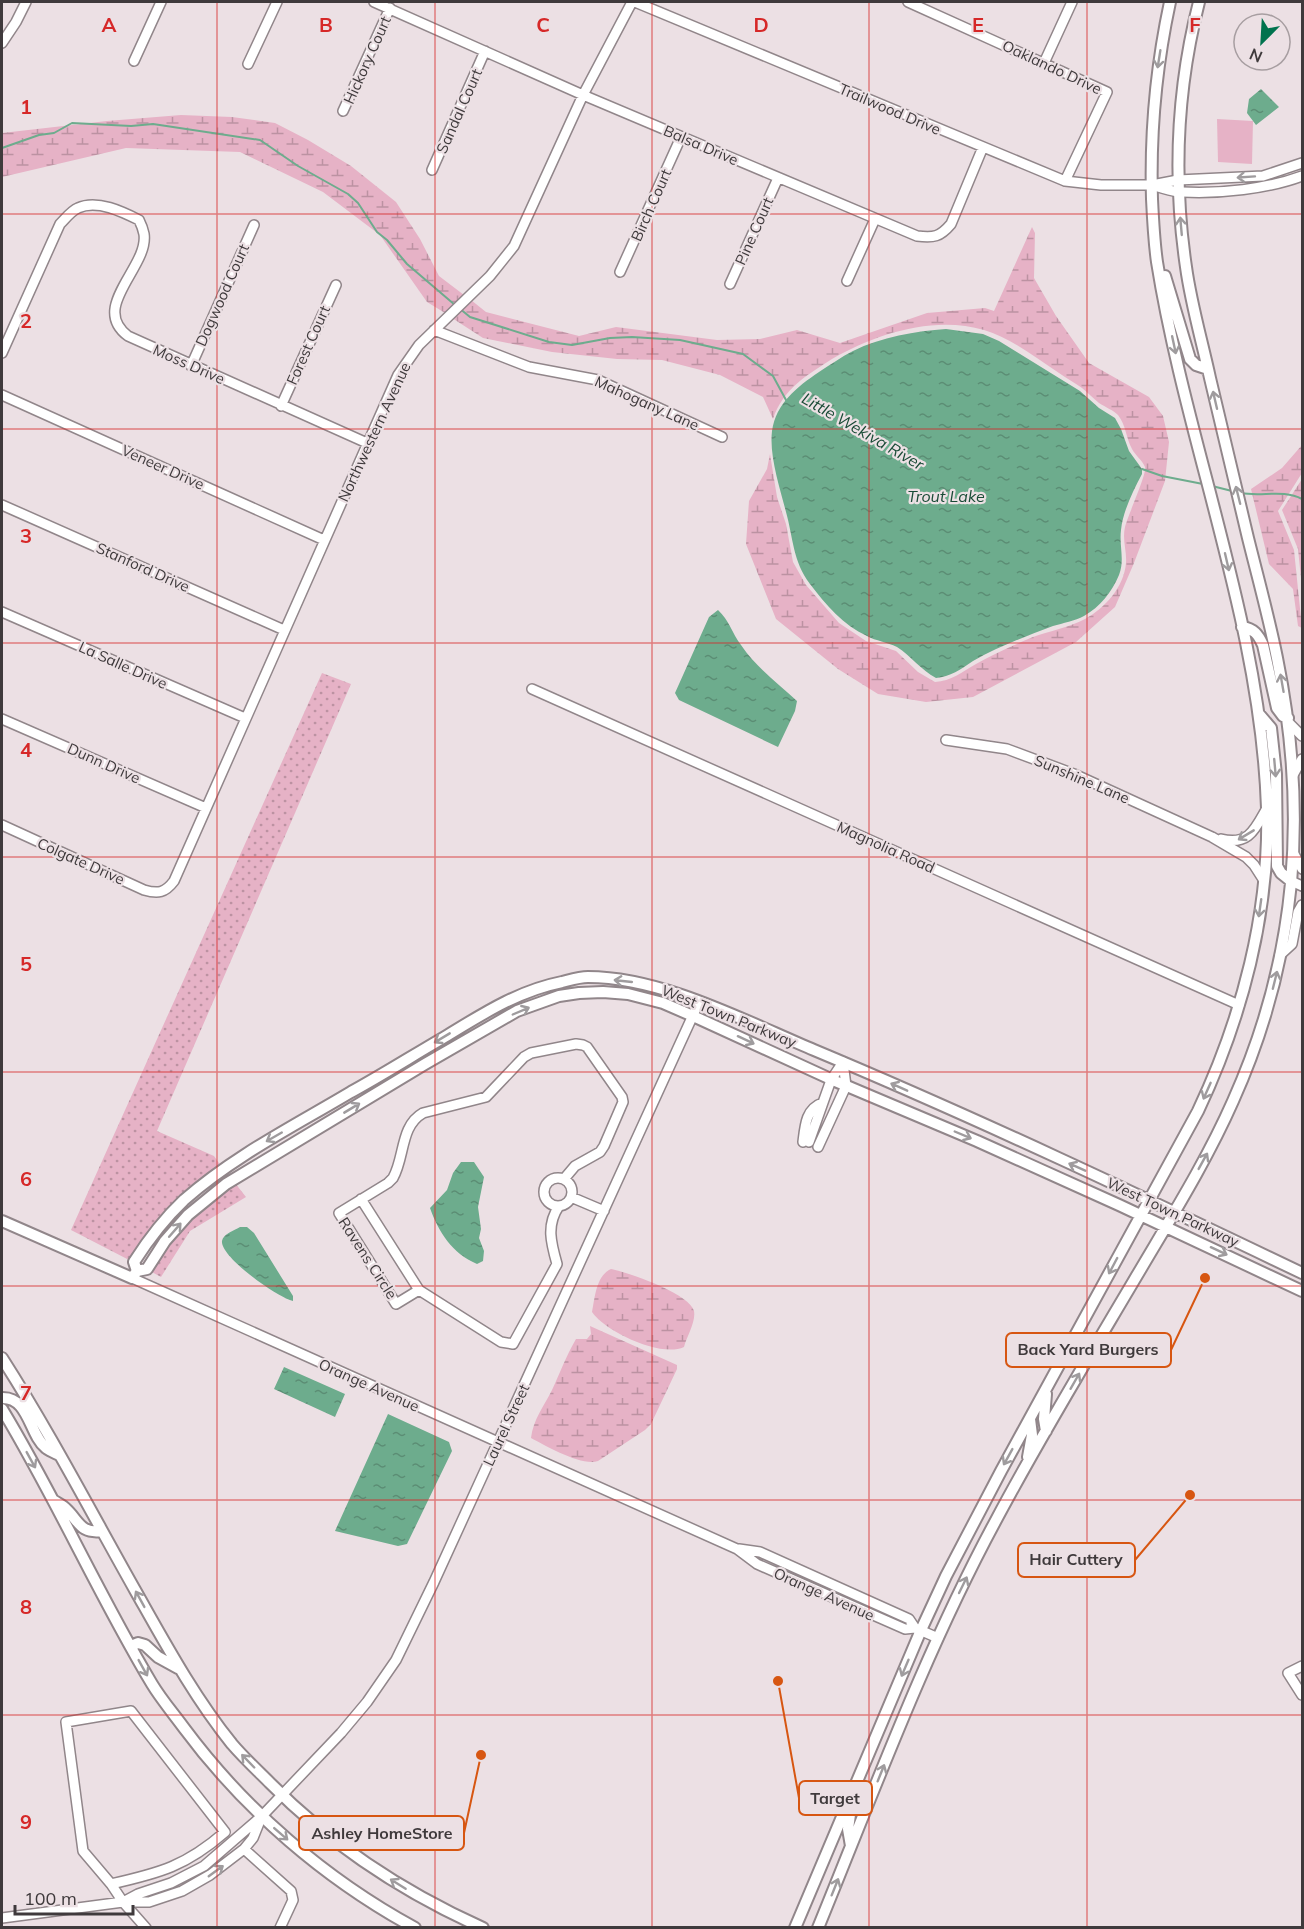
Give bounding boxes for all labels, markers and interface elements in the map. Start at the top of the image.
text: A [102,12,117,37]
text: B [319,12,333,37]
text: C [536,12,550,37]
text: D [753,12,769,37]
text: E [972,12,984,37]
text: F [1189,12,1201,37]
north arrow [1232,12,1292,72]
street label: Hickory Court [339,13,395,107]
street label: Oaklando Drive [999,36,1105,98]
text: N [1246,44,1265,67]
one-way arrow [1154,49,1165,68]
street label: Sandal Court [432,66,486,156]
street label: Trailwood Drive [836,79,944,139]
text: 1 [20,94,32,119]
street label: Balsa Drive [661,121,741,169]
street label: Birch Court [627,166,675,244]
one-way arrow [1236,171,1256,182]
street label: Pine Court [731,194,777,268]
one-way arrow [1175,217,1186,237]
street label: Dogwood Court [191,241,253,349]
street label: Forest Court [282,302,334,388]
text: 2 [20,308,32,333]
one-way arrow [1169,334,1180,354]
street label: Moss Drive [150,340,228,388]
street label: Northwestern Avenue [333,359,415,505]
street label: Mahogany Lane [592,372,702,434]
water label: Little Wekiva River [798,388,929,475]
one-way arrow [1209,391,1221,410]
street label: Veneer Drive [119,440,207,494]
water label: Trout Lake [907,486,985,506]
one-way arrow [1231,486,1243,505]
text: 3 [20,523,32,548]
street label: Stanford Drive [93,538,193,596]
one-way arrow [1221,553,1233,572]
street label: La Salle Drive [76,637,170,693]
one-way arrow [1276,674,1287,693]
text: 4 [20,737,32,762]
street label: Dunn Drive [65,739,143,787]
street label: Sunshine Lane [1032,750,1132,808]
one-way arrow [1270,757,1281,777]
street label: Magnolia Road [834,817,938,877]
one-way arrow [1237,829,1254,841]
street label: Colgate Drive [34,833,128,889]
one-way arrow [1254,898,1265,918]
text: 5 [20,951,32,976]
one-way arrow [1269,971,1281,990]
one-way arrow [614,975,633,986]
street label: West Town Parkway [659,980,799,1052]
one-way arrow [511,1005,530,1016]
one-way arrow [434,1033,451,1045]
one-way arrow [737,1036,755,1047]
one-way arrow [890,1081,908,1093]
one-way arrow [1201,1082,1212,1100]
one-way arrow [343,1102,360,1114]
one-way arrow [953,1130,972,1141]
one-way arrow [266,1131,283,1143]
one-way arrow [1197,1153,1209,1170]
one-way arrow [1068,1161,1086,1173]
text: 6 [20,1166,32,1191]
street label: West Town Parkway [1104,1173,1242,1251]
street label: Ravens Circle [334,1214,402,1302]
one-way arrow [168,1223,182,1238]
one-way arrow [1209,1246,1227,1258]
one-way arrow [1107,1257,1119,1274]
callout: Back Yard Burgers [1006,1333,1171,1367]
text: Back Yard Burgers [1017,1339,1159,1359]
street label: Orange Avenue [316,1354,422,1416]
one-way arrow [1070,1373,1082,1390]
text: 7 [20,1380,32,1405]
street label: Laurel Street [479,1381,533,1469]
one-way arrow [1002,1448,1013,1466]
one-way arrow [26,1450,37,1468]
callout: Hair Cuttery [1018,1543,1135,1577]
text: Hair Cuttery [1029,1549,1123,1569]
street label: Orange Avenue [771,1563,877,1625]
one-way arrow [957,1577,969,1595]
one-way arrow [134,1591,146,1608]
text: 8 [20,1594,32,1619]
one-way arrow [137,1659,149,1676]
one-way arrow [899,1659,910,1677]
one-way arrow [241,1753,255,1768]
one-way arrow [876,1764,887,1783]
callout: Target [799,1781,872,1815]
text: Target [810,1788,860,1808]
text: 9 [20,1809,32,1834]
callout: Ashley HomeStore [299,1816,464,1850]
text: Ashley HomeStore [311,1823,453,1843]
one-way arrow [273,1827,288,1841]
one-way arrow [207,1865,223,1877]
scale bar [15,1878,134,1916]
one-way arrow [390,1878,407,1890]
one-way arrow [830,1878,841,1897]
text: 100 m [24,1887,77,1910]

